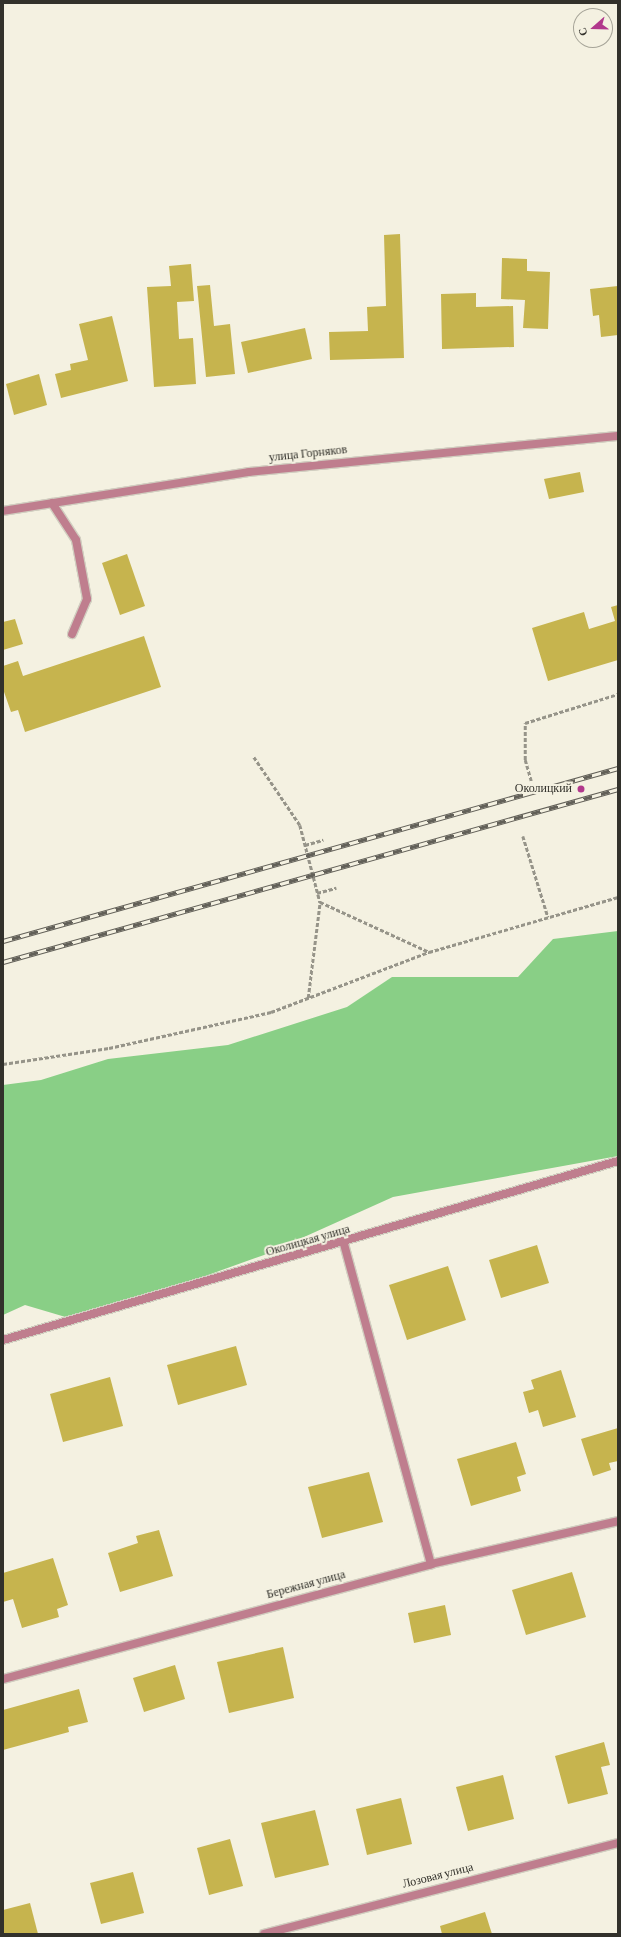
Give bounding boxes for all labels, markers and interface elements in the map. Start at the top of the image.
north arrow [573,8,613,48]
text: С [576,26,590,38]
street label: улица Горняков [268,443,348,465]
place label: Околицкий [515,782,572,796]
marker: Околицкий [575,783,587,795]
street label: Околицкая улица [264,1222,352,1260]
street label: Бережная улица [265,1568,347,1602]
street label: Лозовая улица [401,1860,475,1892]

